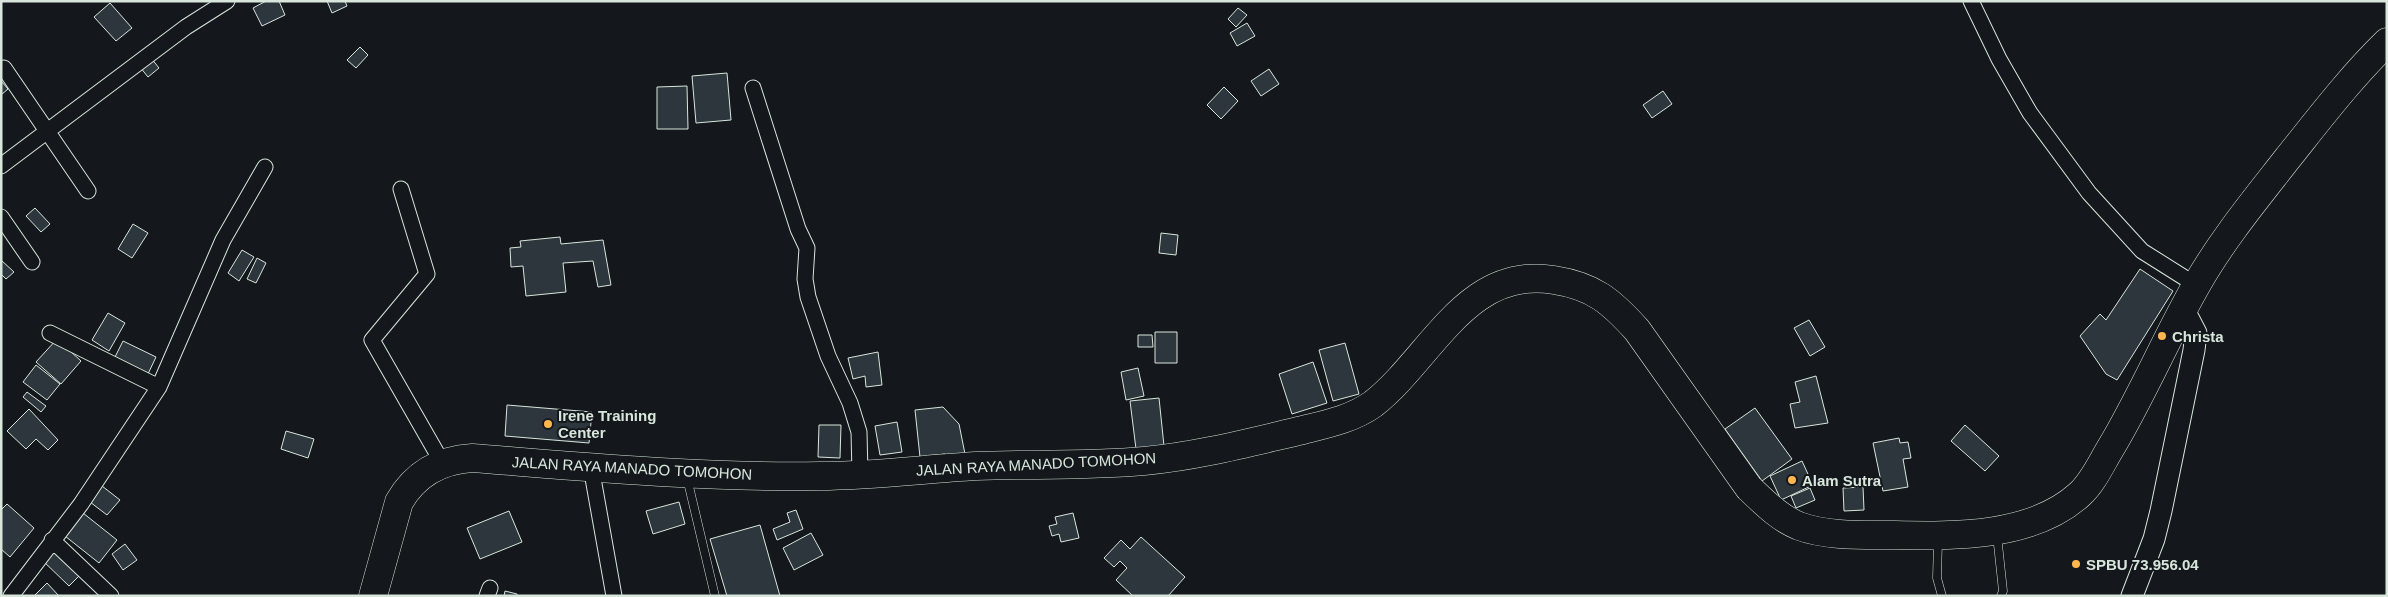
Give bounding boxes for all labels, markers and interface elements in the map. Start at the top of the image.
place label: Christa [2172,328,2224,345]
marker: Christa [2156,330,2168,342]
place label: Irene Training Center [558,407,656,441]
marker: Irene Training Center [542,418,554,430]
street label: JALAN RAYA MANADO TOMOHON [915,449,1157,479]
street label: JALAN RAYA MANADO TOMOHON [511,453,753,483]
place label: Alam Sutra [1802,472,1882,489]
marker: Alam Sutra [1786,474,1798,486]
place label: SPBU 73.956.04 [2086,556,2199,573]
marker: SPBU 73.956.04 [2070,558,2082,570]

